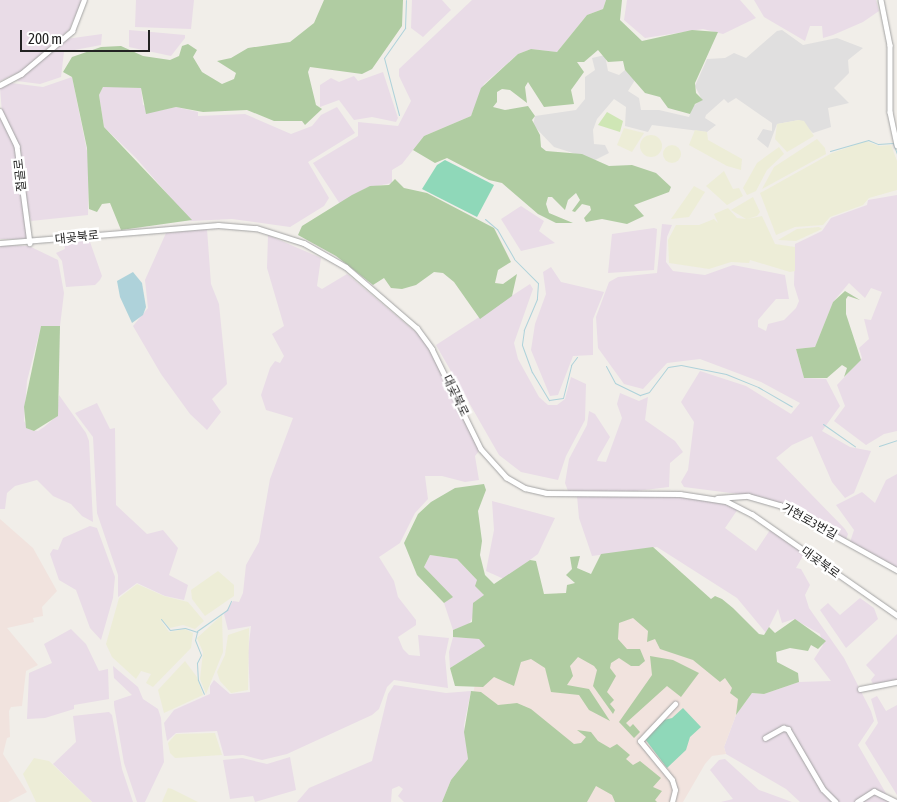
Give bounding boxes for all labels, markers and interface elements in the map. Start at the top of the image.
scale bar [22,20,152,52]
text: 200 m [28,30,62,47]
street label: 절골로 [12,158,30,192]
street label: 대곶북로 [54,229,100,247]
street label: 대곶북로 [439,373,471,419]
street label: 가현로3번길 [779,501,839,543]
street label: 대곶북로 [798,544,842,582]

